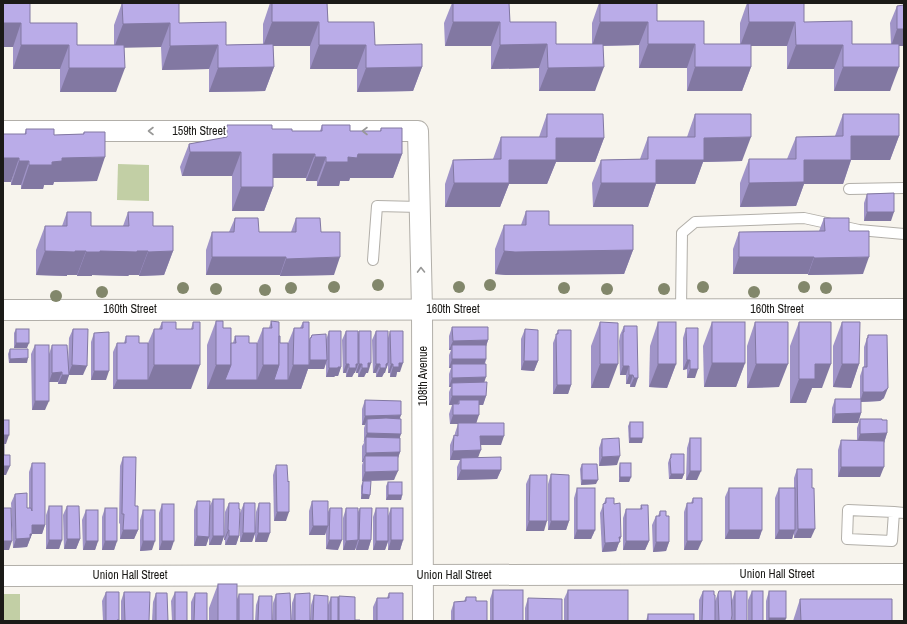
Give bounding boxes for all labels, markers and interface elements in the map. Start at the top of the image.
street label: 159th Street [172,123,226,139]
one-way arrow [148,127,154,135]
one-way arrow [362,127,368,135]
one-way arrow [417,267,426,273]
street label: 160th Street [103,301,157,317]
street label: 160th Street [426,301,480,317]
street label: 160th Street [750,301,804,317]
street label: 108th Avenue [415,346,431,406]
street label: Union Hall Street [740,566,815,582]
street label: Union Hall Street [93,567,168,583]
street label: Union Hall Street [417,567,492,583]

